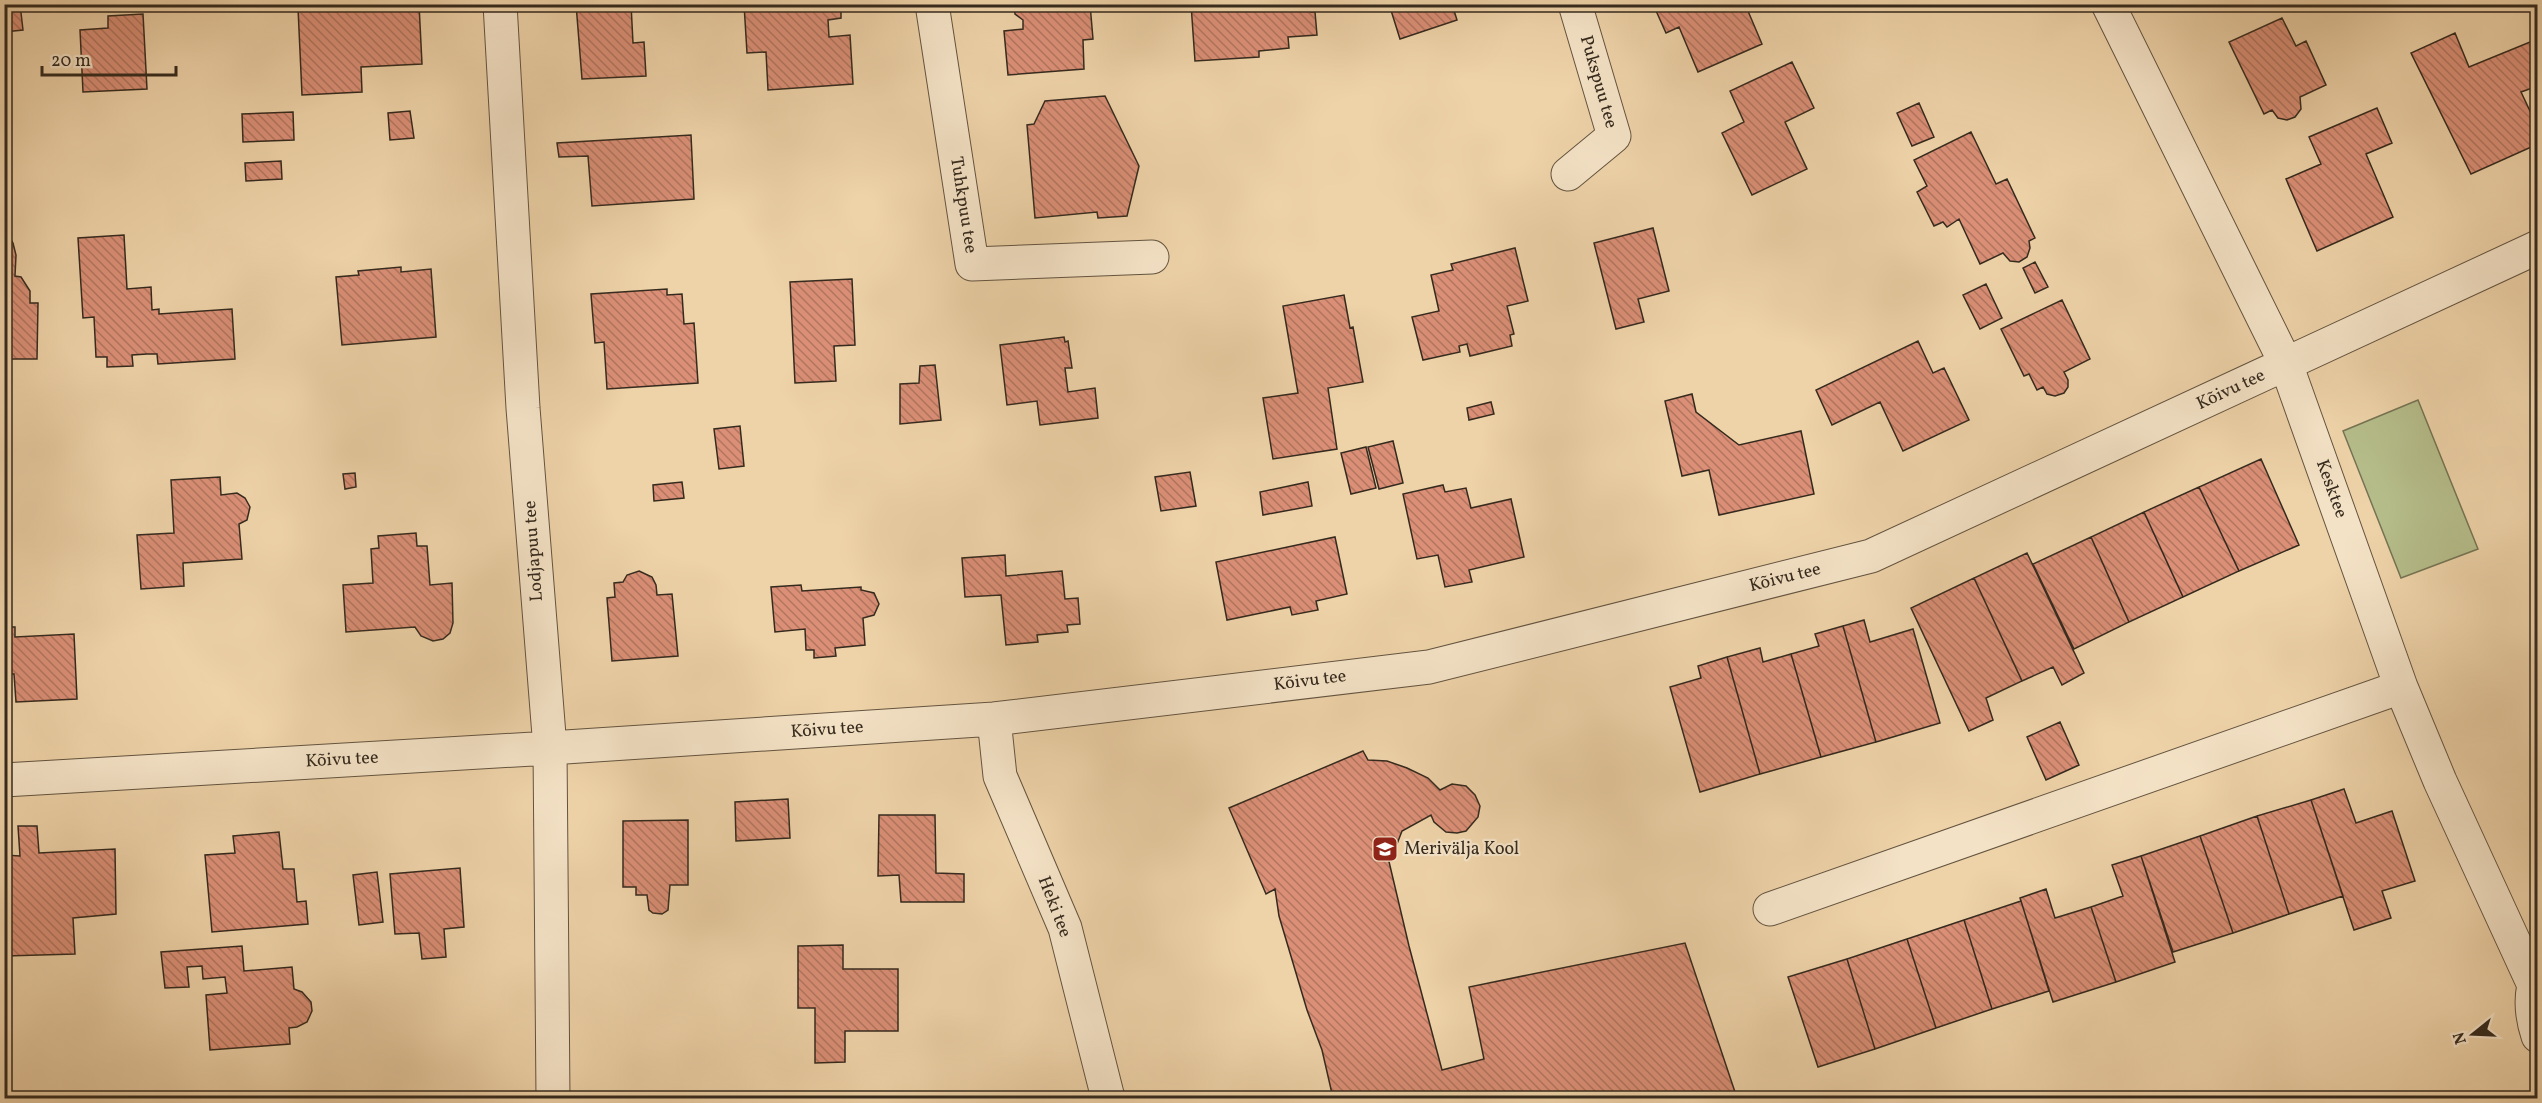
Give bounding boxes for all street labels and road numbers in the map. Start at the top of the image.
street label: Pukspuu tee [1573,33,1623,131]
street label: Tuhkpuu tee [943,155,983,255]
street label: Kõivu tee [2193,363,2269,417]
street label: Kesktee [2309,456,2353,522]
street label: Lodjapuu tee [518,500,550,602]
street label: Kõivu tee [1747,557,1823,599]
street label: Kõivu tee [1272,664,1348,698]
street label: Kõivu tee [790,715,864,745]
street label: Kõivu tee [305,746,379,774]
street label: Heki tee [1031,873,1077,941]

